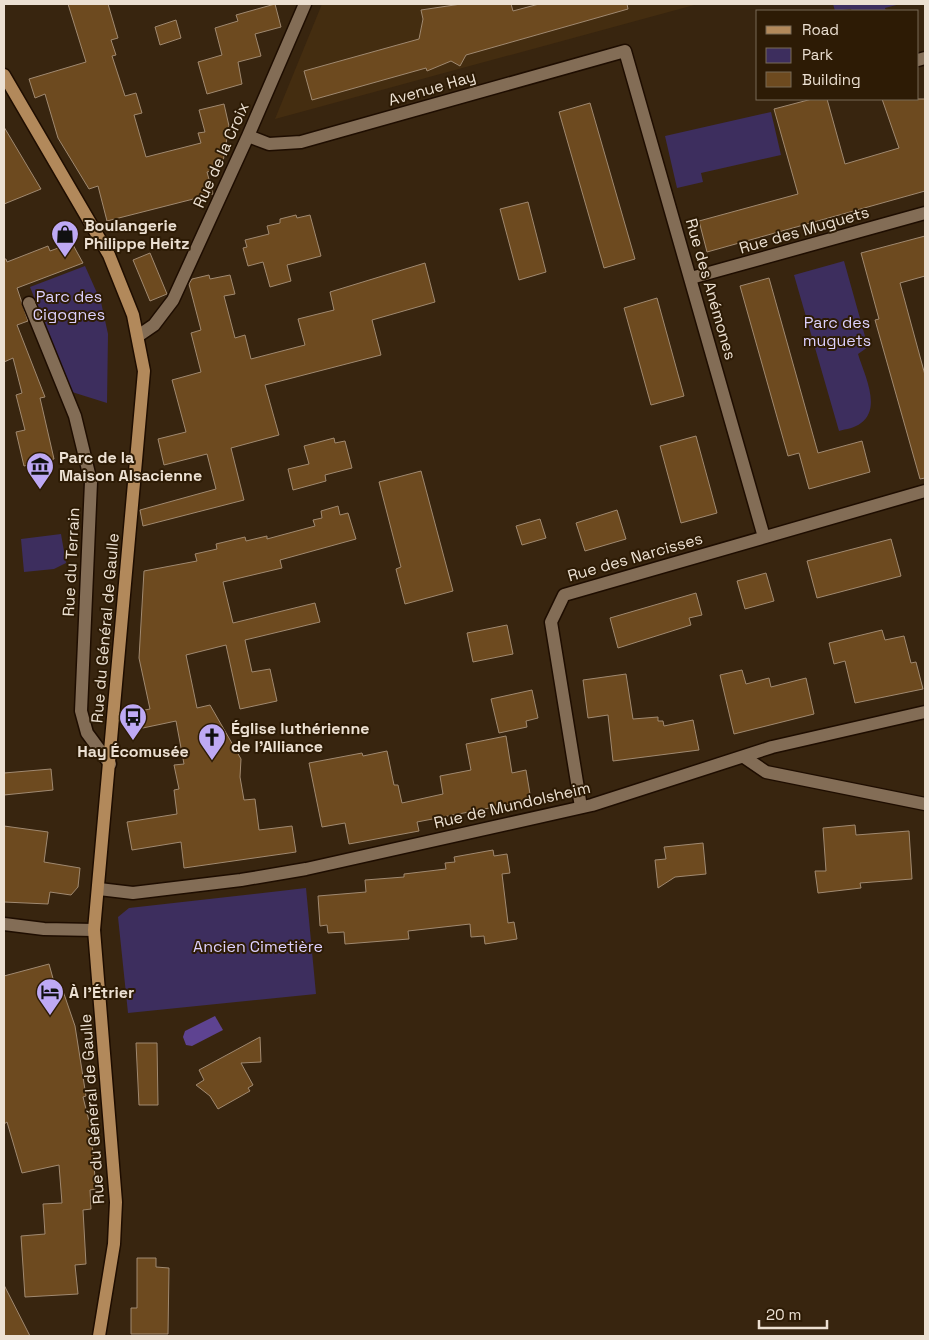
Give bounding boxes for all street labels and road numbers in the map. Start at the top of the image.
street label: Avenue Hay [386,66,478,110]
street label: Rue de la Croix [188,99,254,211]
street label: Rue des Muguets [736,201,872,259]
street label: Rue des Anémones [681,216,741,362]
street label: Rue du Terrain [58,507,84,617]
street label: Rue des Narcisses [565,528,705,586]
street label: Rue du Général de Gaulle [86,532,124,724]
street label: Rue de Mundolsheim [432,777,592,833]
street label: Rue du Général de Gaulle [75,1013,109,1205]

